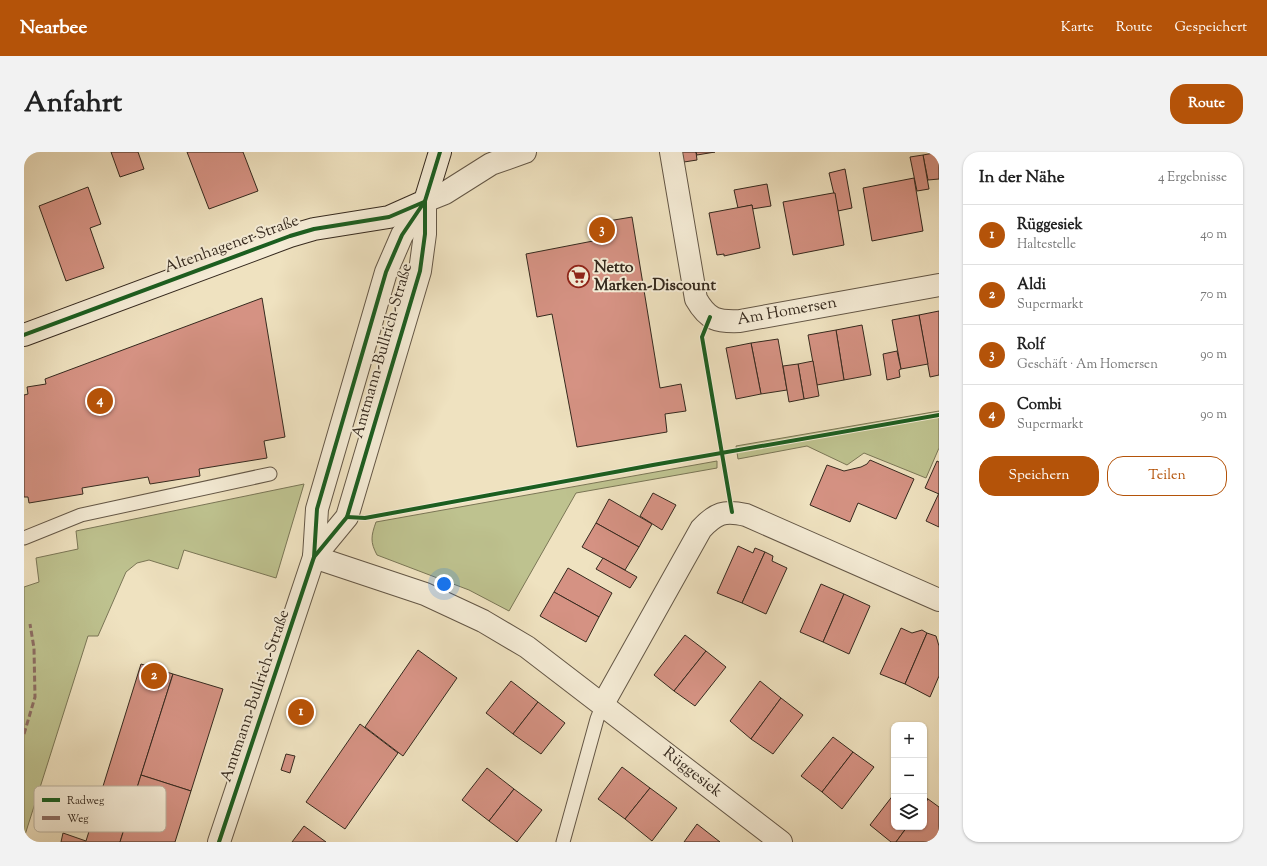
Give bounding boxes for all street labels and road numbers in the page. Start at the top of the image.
street label: Altenhagener Straße [161,210,303,280]
street label: Amtmann-Bullrich-Straße [347,261,419,441]
street label: Am Homersen [735,292,839,332]
street label: Amtmann-Bullrich-Straße [216,607,296,785]
street label: Rüggesiek [657,742,727,804]

